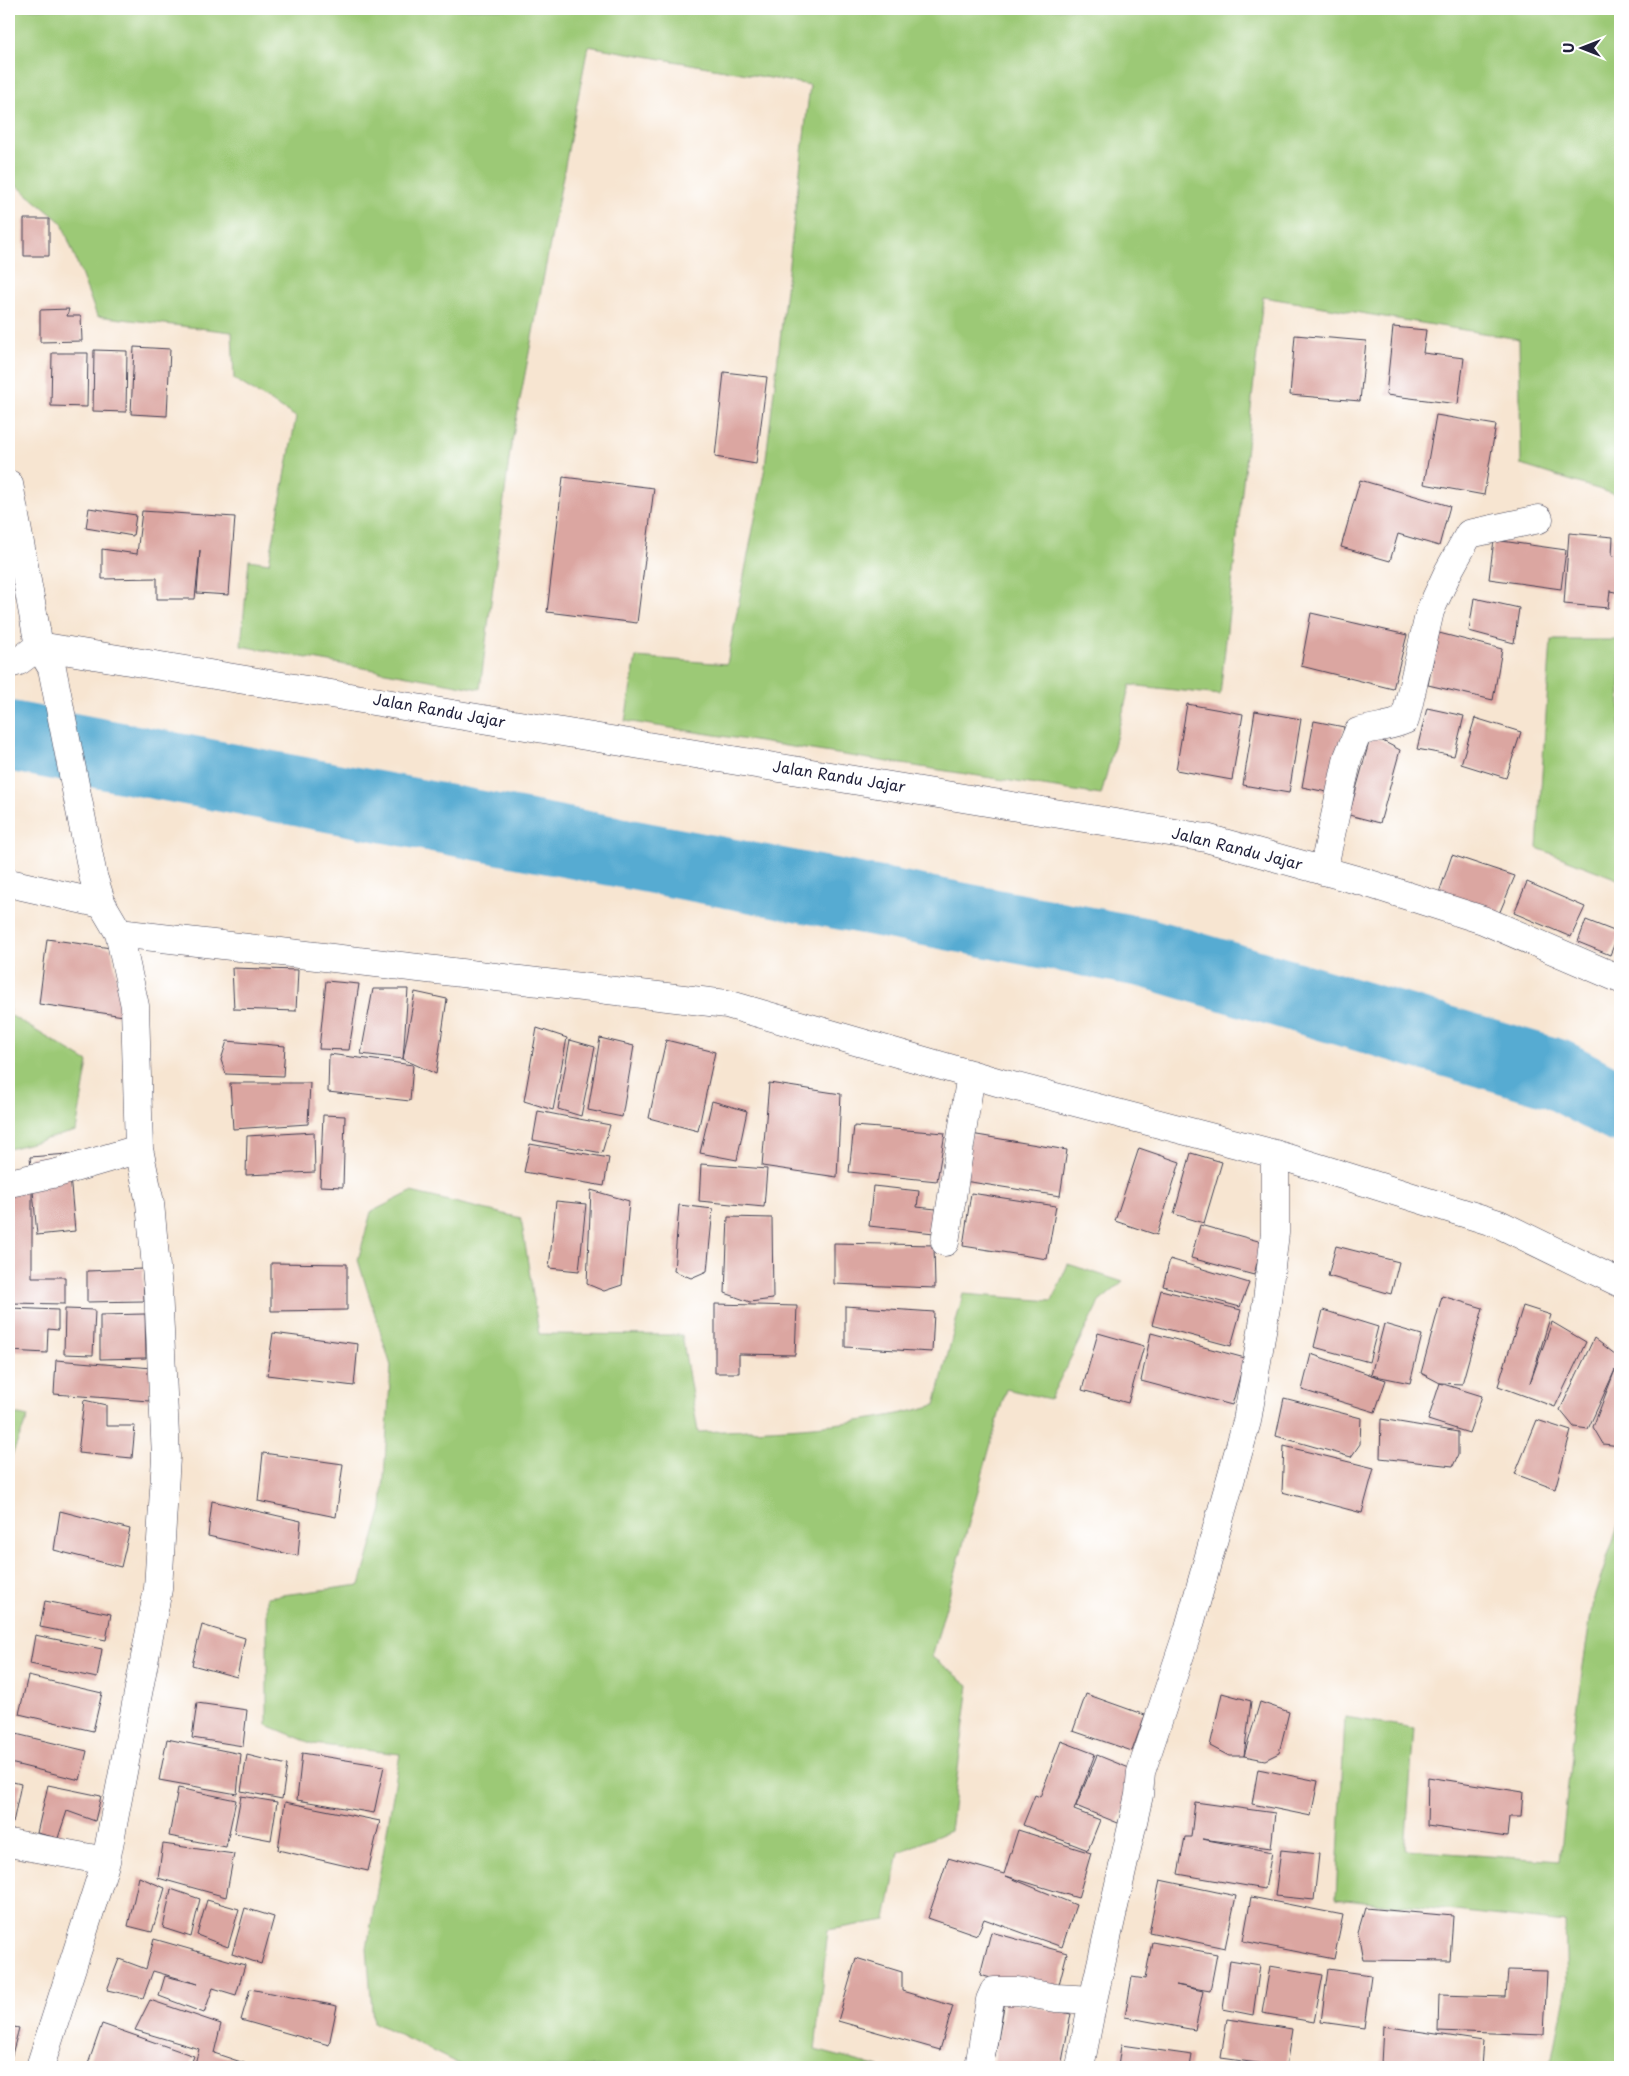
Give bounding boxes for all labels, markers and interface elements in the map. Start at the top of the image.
north arrow [1556,22,1606,72]
text: U [1558,43,1579,53]
street label: Jalan Randu Jajar [371,687,507,733]
street label: Jalan Randu Jajar [771,754,907,797]
street label: Jalan Randu Jajar [1170,820,1305,875]

